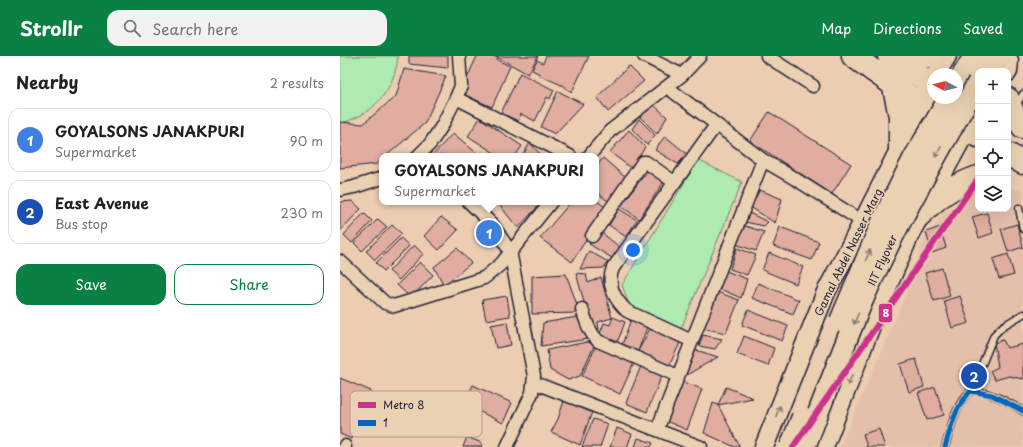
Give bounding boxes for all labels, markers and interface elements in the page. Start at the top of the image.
search box [107,10,387,46]
text: Strollr [20,14,83,42]
icon: search [121,17,143,39]
text: Search here [153,17,238,40]
text: Map [821,18,851,39]
text: Directions [873,18,941,39]
text: Saved [963,18,1003,39]
north arrow [927,68,963,104]
map controls [975,68,1011,212]
button: + [975,68,1011,104]
text: Nearby [16,69,78,95]
text: 2 results [270,73,324,92]
button: − [975,104,1011,140]
text: GOYALSONS JANAKPURI [55,119,245,142]
text: 1 [27,131,33,150]
text: 90 m [290,131,323,150]
button: locate [975,140,1011,176]
text: Supermarket [55,142,137,161]
one-way arrow [934,146,942,158]
popup [379,153,599,205]
text: GOYALSONS JANAKPURI [394,158,584,181]
button: layers [975,176,1011,212]
text: Supermarket [394,181,476,200]
street label: Gamal Abdel Nasser Marg [810,185,886,319]
text: East Avenue [55,191,149,214]
text: 2 [25,203,35,222]
text: 230 m [281,203,323,222]
text: Bus stop [55,214,108,233]
pin: 1 [476,218,502,248]
street label: IIT Flyover [863,231,902,289]
your location [623,240,643,260]
one-way arrow [864,249,872,261]
button: Save [16,264,166,305]
button: Share [174,264,324,305]
line badge: 8 [878,303,893,323]
text: 8 [883,304,890,321]
one-way arrow [851,313,859,325]
pin: 2 [961,361,987,391]
one-way arrow [845,374,853,386]
legend [350,391,482,437]
text: Metro 8 [383,396,425,413]
one-way arrow [775,405,783,417]
text: 1 [383,414,388,431]

